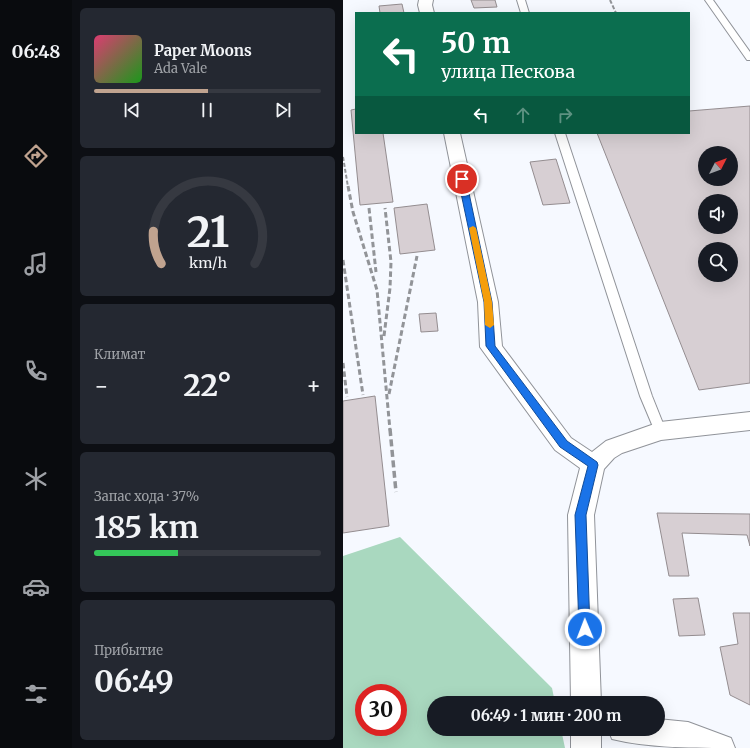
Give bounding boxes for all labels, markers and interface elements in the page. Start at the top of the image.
text: 50 m [441,25,510,61]
icon: left [375,28,427,80]
text: 06:48 [12,40,60,63]
text: Paper Moons [154,41,252,60]
text: Ada Vale [154,60,207,77]
text: улица Пескова [441,60,575,83]
icon: previous [121,99,143,121]
icon: pause [196,99,218,121]
icon: next [272,99,294,121]
icon: left [470,104,492,126]
icon: ahead [512,104,534,126]
icon: right [554,104,576,126]
icon: directions [22,142,50,170]
north arrow [698,146,738,186]
map controls [698,146,738,282]
pin [445,162,479,196]
icon: arrive [451,168,473,190]
button: sound [698,194,738,234]
text: 21 [186,206,229,258]
button: search [698,242,738,282]
icon: music [22,250,50,278]
text: km/h [189,254,227,272]
text: Климат [94,346,145,363]
icon: phone [22,357,50,385]
text: 22° [183,366,232,404]
text: − [94,372,109,400]
text: + [306,372,321,400]
icon: climate [22,465,50,493]
text: Запас хода · 37% [94,488,199,505]
text: 185 km [94,508,199,546]
icon: car [22,573,50,601]
position arrow [564,608,606,650]
text: Прибытие [94,642,163,659]
text: 06:49 [94,662,174,700]
icon: filters [22,680,50,708]
speed limit sign: 30 [355,684,407,736]
text: 06:49 · 1 мин · 200 m [471,706,621,725]

